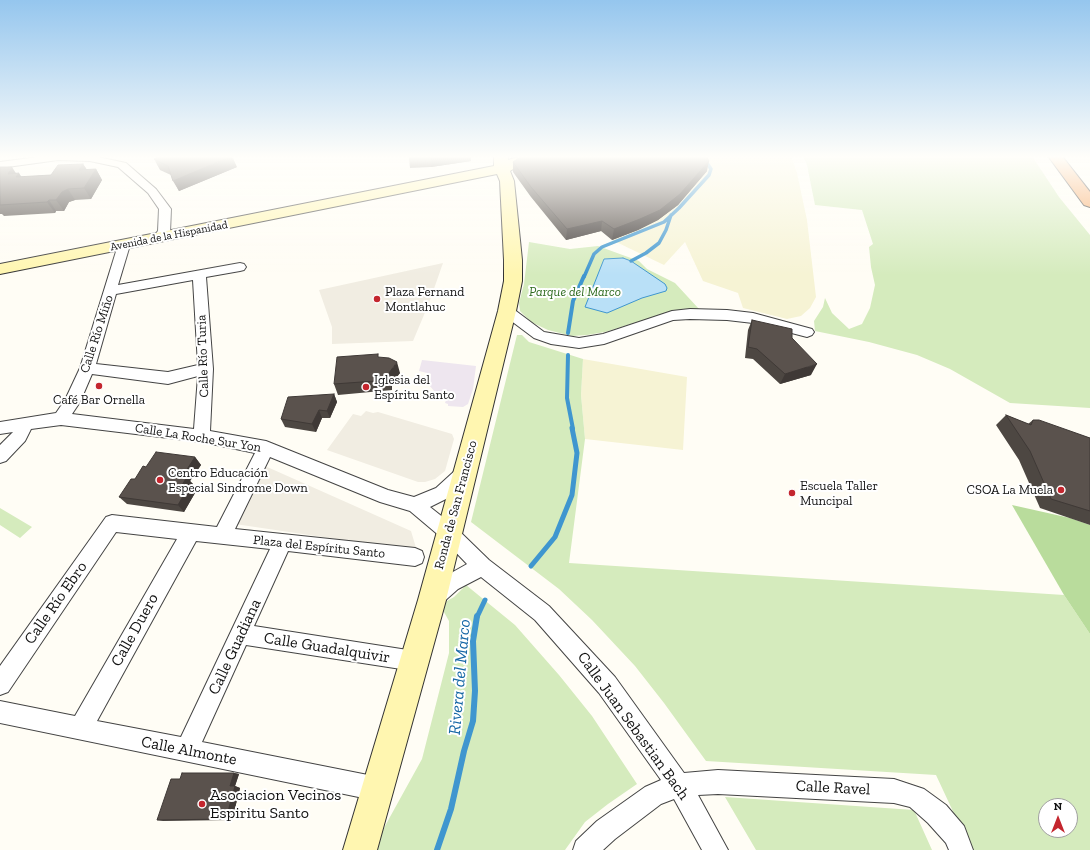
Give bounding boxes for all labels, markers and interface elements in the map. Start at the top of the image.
street label: Avenida de la Hispanidad [109,218,229,254]
place label: Plaza Fernand Montlahuc [385,284,464,315]
park label: Parque del Marco [529,284,621,300]
street label: Calle Río Miño [77,293,117,375]
marker: Plaza Fernand Montlahuc [372,294,382,304]
street label: Calle Río Turia [194,314,212,398]
place label: Iglesia del Espíritu Santo [374,372,454,403]
marker: Café Bar Ornella [94,381,104,391]
marker: Iglesia del Espíritu Santo [361,382,371,392]
place label: Café Bar Ornella [53,392,145,408]
street label: Calle La Roche Sur Yon [134,420,262,456]
street label: Ronda de San Francisco [431,439,481,571]
place label: Centro Educación Especial Sindrome Down [168,465,308,496]
marker: Centro Educación Especial Sindrome Down [155,475,165,485]
place label: Escuela Taller Muncipal [800,478,878,509]
place label: CSOA La Muela [967,482,1053,498]
marker: CSOA La Muela [1056,485,1066,495]
marker: Escuela Taller Muncipal [787,488,797,498]
street label: Plaza del Espíritu Santo [252,532,386,562]
street label: Calle Río Ebro [20,558,92,648]
street label: Calle Duero [107,590,163,670]
street label: Calle Guadiana [204,596,266,698]
water label: Rivera del Marco [445,618,475,736]
street label: Calle Guadalquivir [263,629,391,667]
street label: Calle Juan Sebastian Bach [573,648,693,804]
street label: Calle Almonte [140,732,238,770]
street label: Calle Ravel [795,776,871,800]
place label: Asociacion Vecinos Espiritu Santo [210,785,341,823]
north arrow [1038,798,1078,838]
marker: Asociacion Vecinos Espiritu Santo [197,799,207,809]
text: N [1054,800,1062,813]

